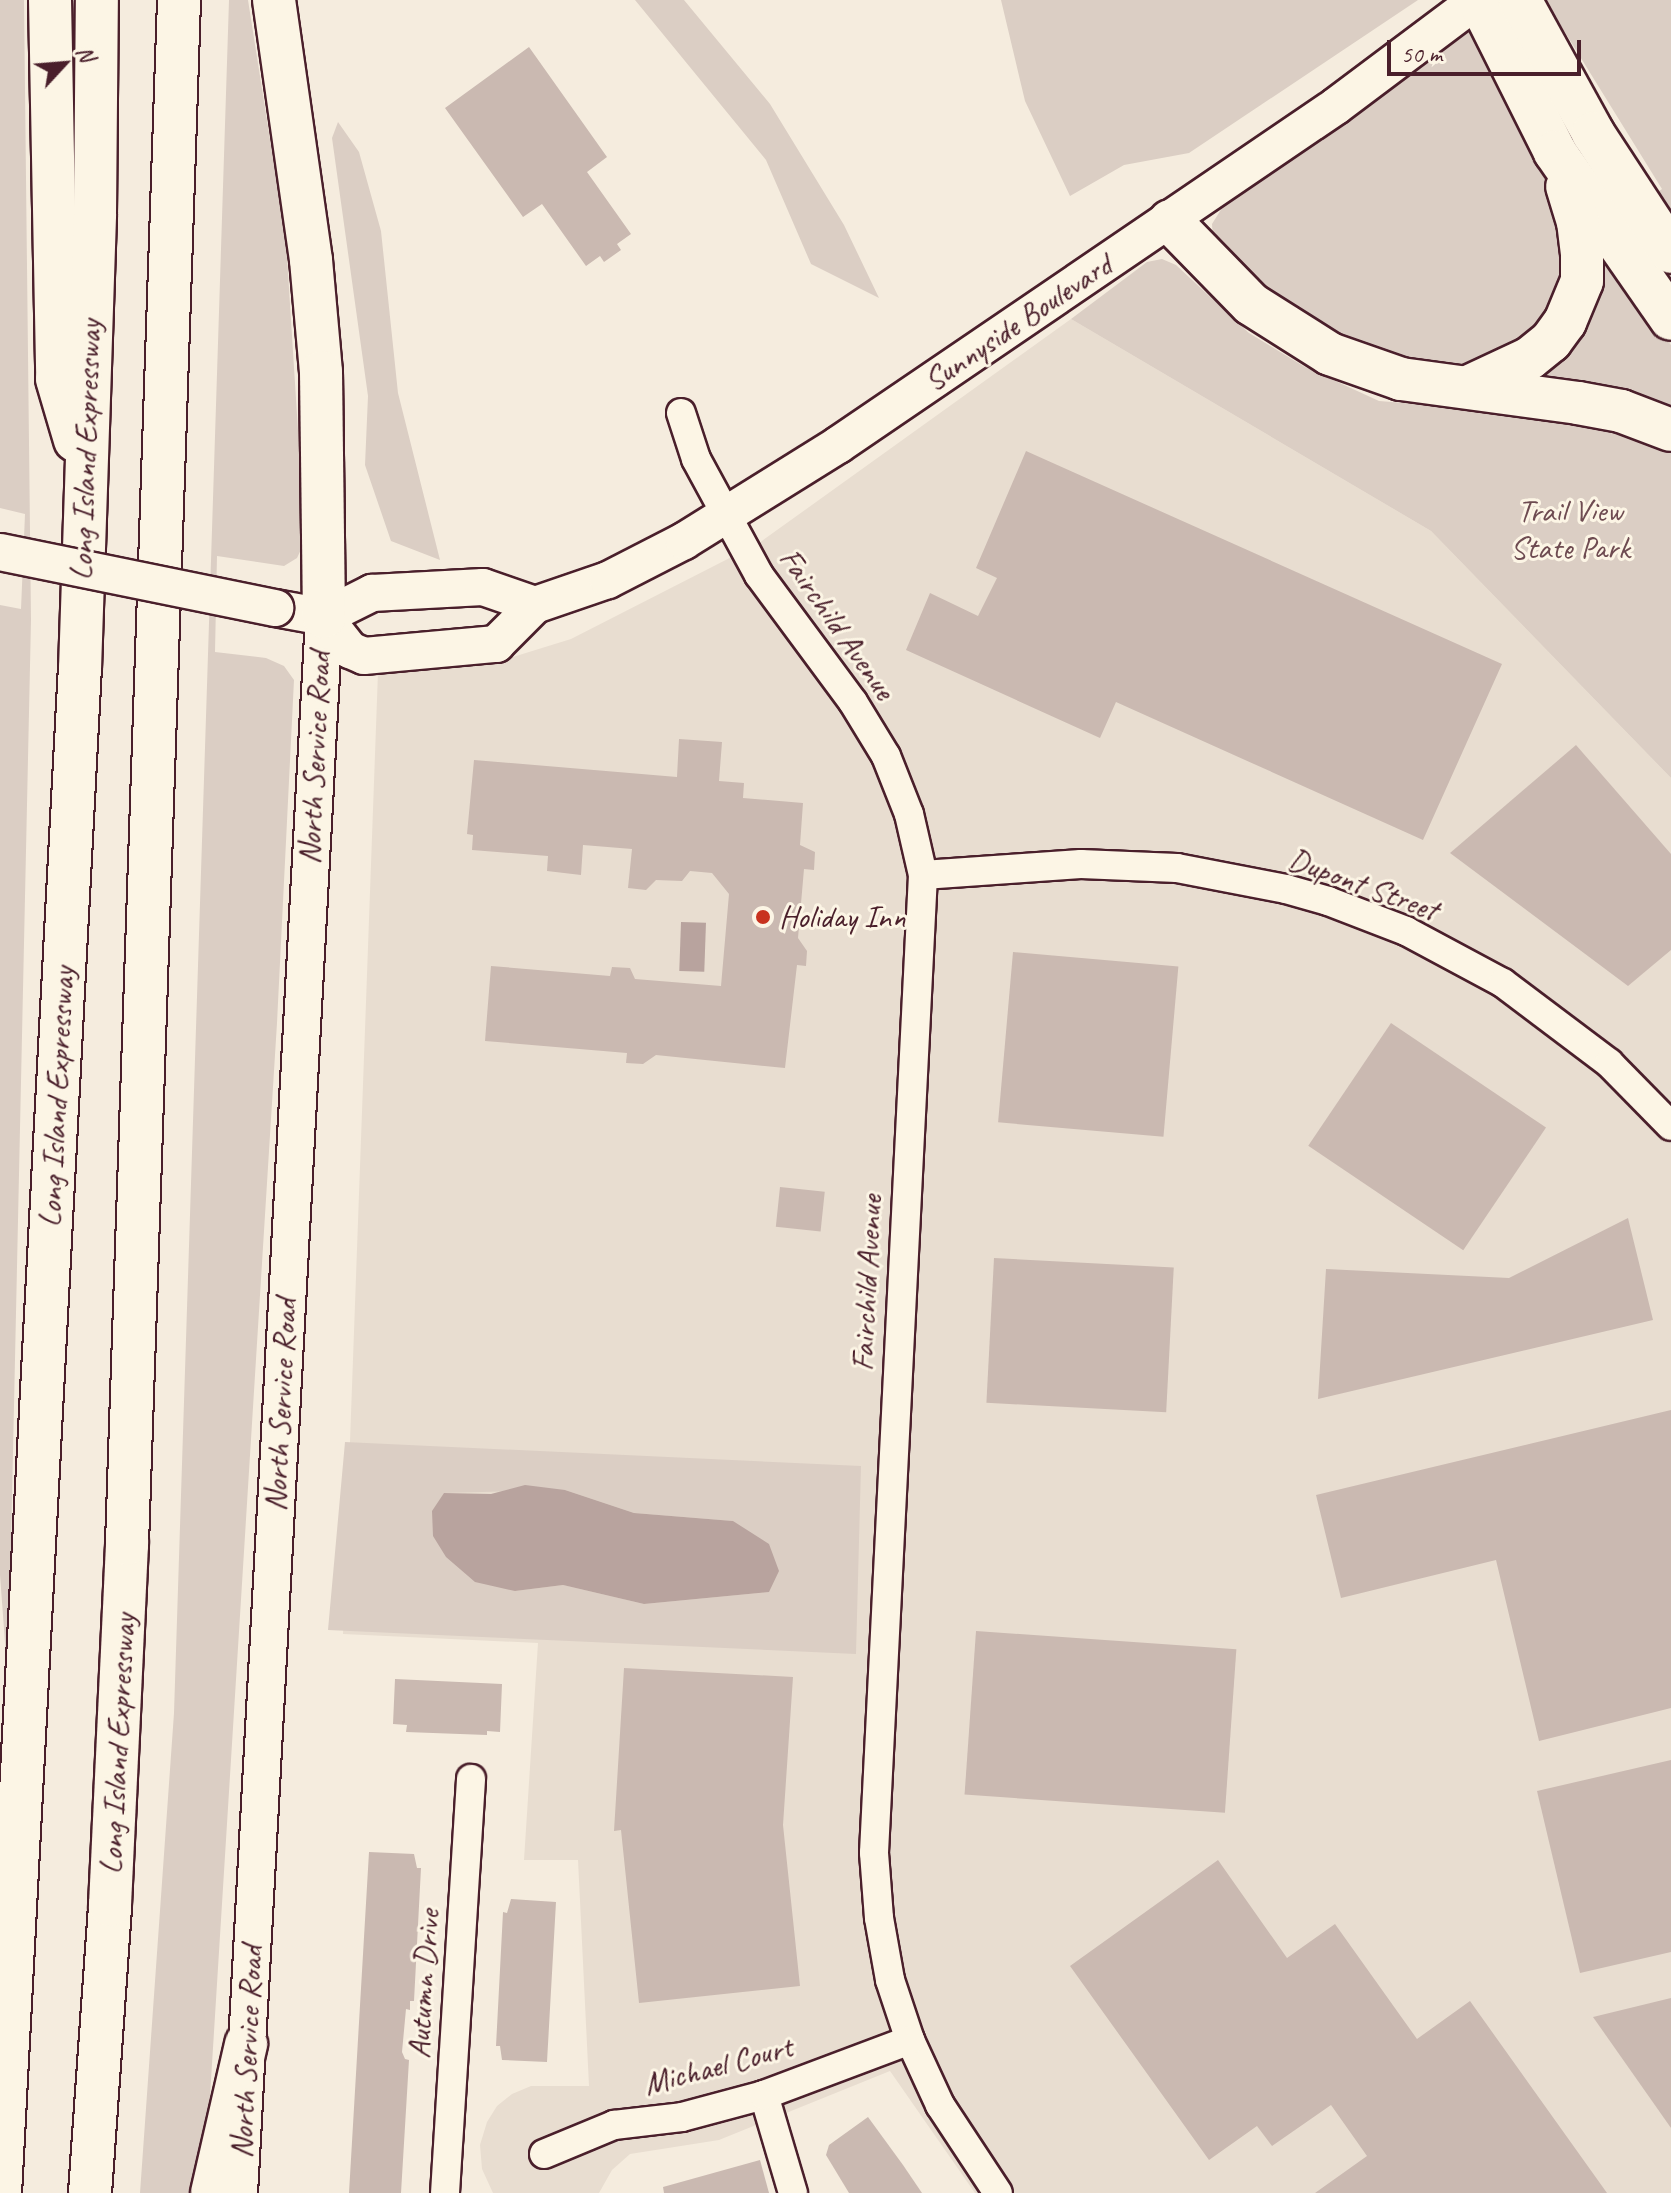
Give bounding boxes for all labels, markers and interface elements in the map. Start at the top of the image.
north arrow [24,24,104,104]
scale bar [1391,24,1585,74]
text: 50 m [1401,39,1442,69]
text: N [70,41,101,66]
street label: Sunnyside Boulevard [917,246,1119,400]
street label: Long Island Expressway [62,319,110,581]
park label: Trail View State Park [1510,493,1630,568]
street label: Fairchild Avenue [771,541,903,707]
street label: North Service Road [290,651,340,865]
street label: Dupont Street [1283,840,1443,930]
place label: Holiday Inn [779,898,905,936]
marker: Holiday Inn [754,908,772,926]
street label: Long Island Expressway [31,966,83,1228]
street label: Fairchild Avenue [843,1194,891,1372]
street label: North Service Road [256,1298,306,1512]
street label: Long Island Expressway [92,1613,144,1875]
street label: Autumn Drive [400,1908,448,2060]
street label: North Service Road [222,1945,272,2159]
street label: Michael Court [640,2028,796,2104]

